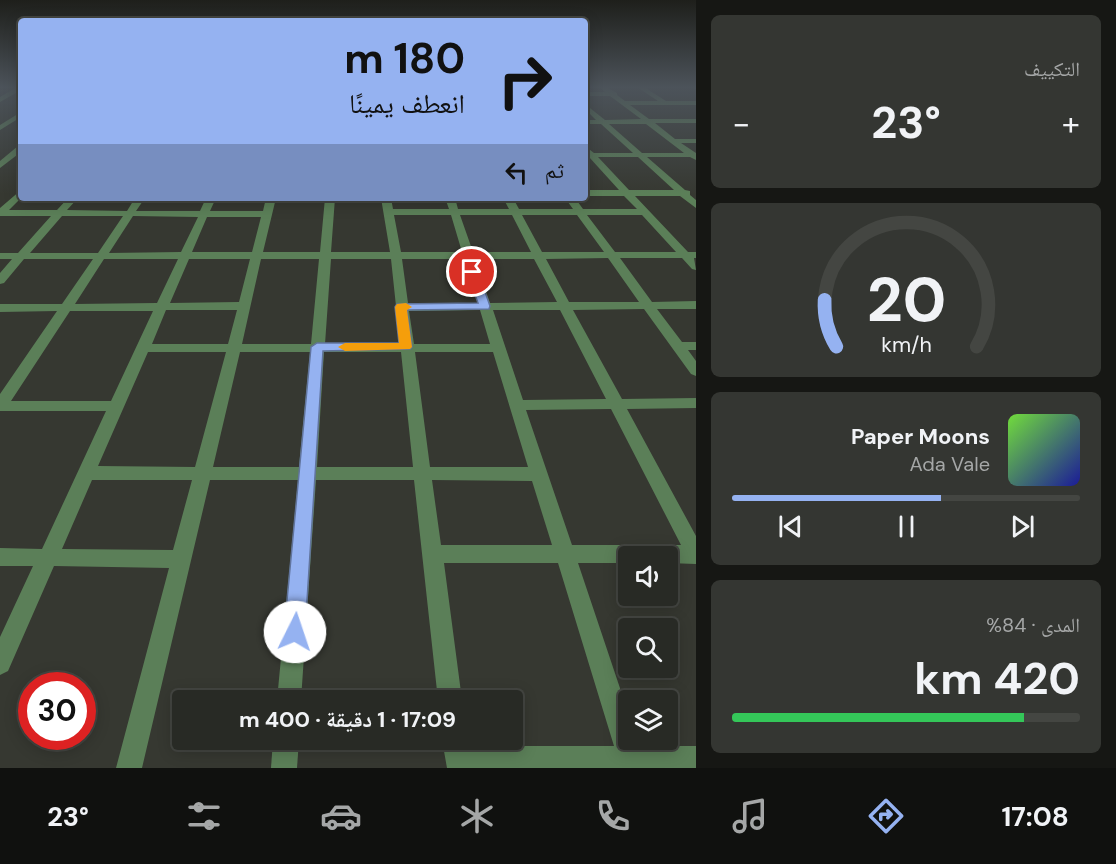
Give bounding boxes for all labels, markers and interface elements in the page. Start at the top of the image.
text: 180 m [344,31,465,86]
icon: right [486,42,564,120]
text: التكييف [1024,56,1080,82]
text: انعطف يمينًا [349,86,465,121]
text: 23° [871,93,941,152]
text: − [732,102,750,145]
text: + [1062,102,1080,145]
icon: left [500,156,533,189]
text: ثم [545,156,564,185]
pin [446,246,497,297]
icon: arrive [455,255,488,288]
text: 20 [866,259,946,340]
text: km/h [881,331,931,359]
text: Paper Moons [851,422,990,451]
text: Ada Vale [910,451,990,477]
icon: previous [774,510,807,543]
icon: pause [890,510,923,543]
icon: next [1006,510,1039,543]
map controls [618,546,678,750]
button: sound [618,546,678,606]
position arrow [263,600,327,664]
text: المدى · 84% [986,612,1080,638]
button: search [618,618,678,678]
text: 420 km [914,649,1080,708]
speed limit sign: 30 [18,672,96,750]
button: layers [618,690,678,750]
text: 17:09 · 1 دقيقة · 400 m [239,705,456,734]
icon: filters [183,795,225,837]
icon: car [320,795,362,837]
icon: climate [456,795,498,837]
icon: phone [592,795,634,837]
icon: music [729,795,771,837]
icon: directions [865,795,907,837]
text: 23° [47,799,89,834]
text: 17:08 [1002,799,1069,834]

